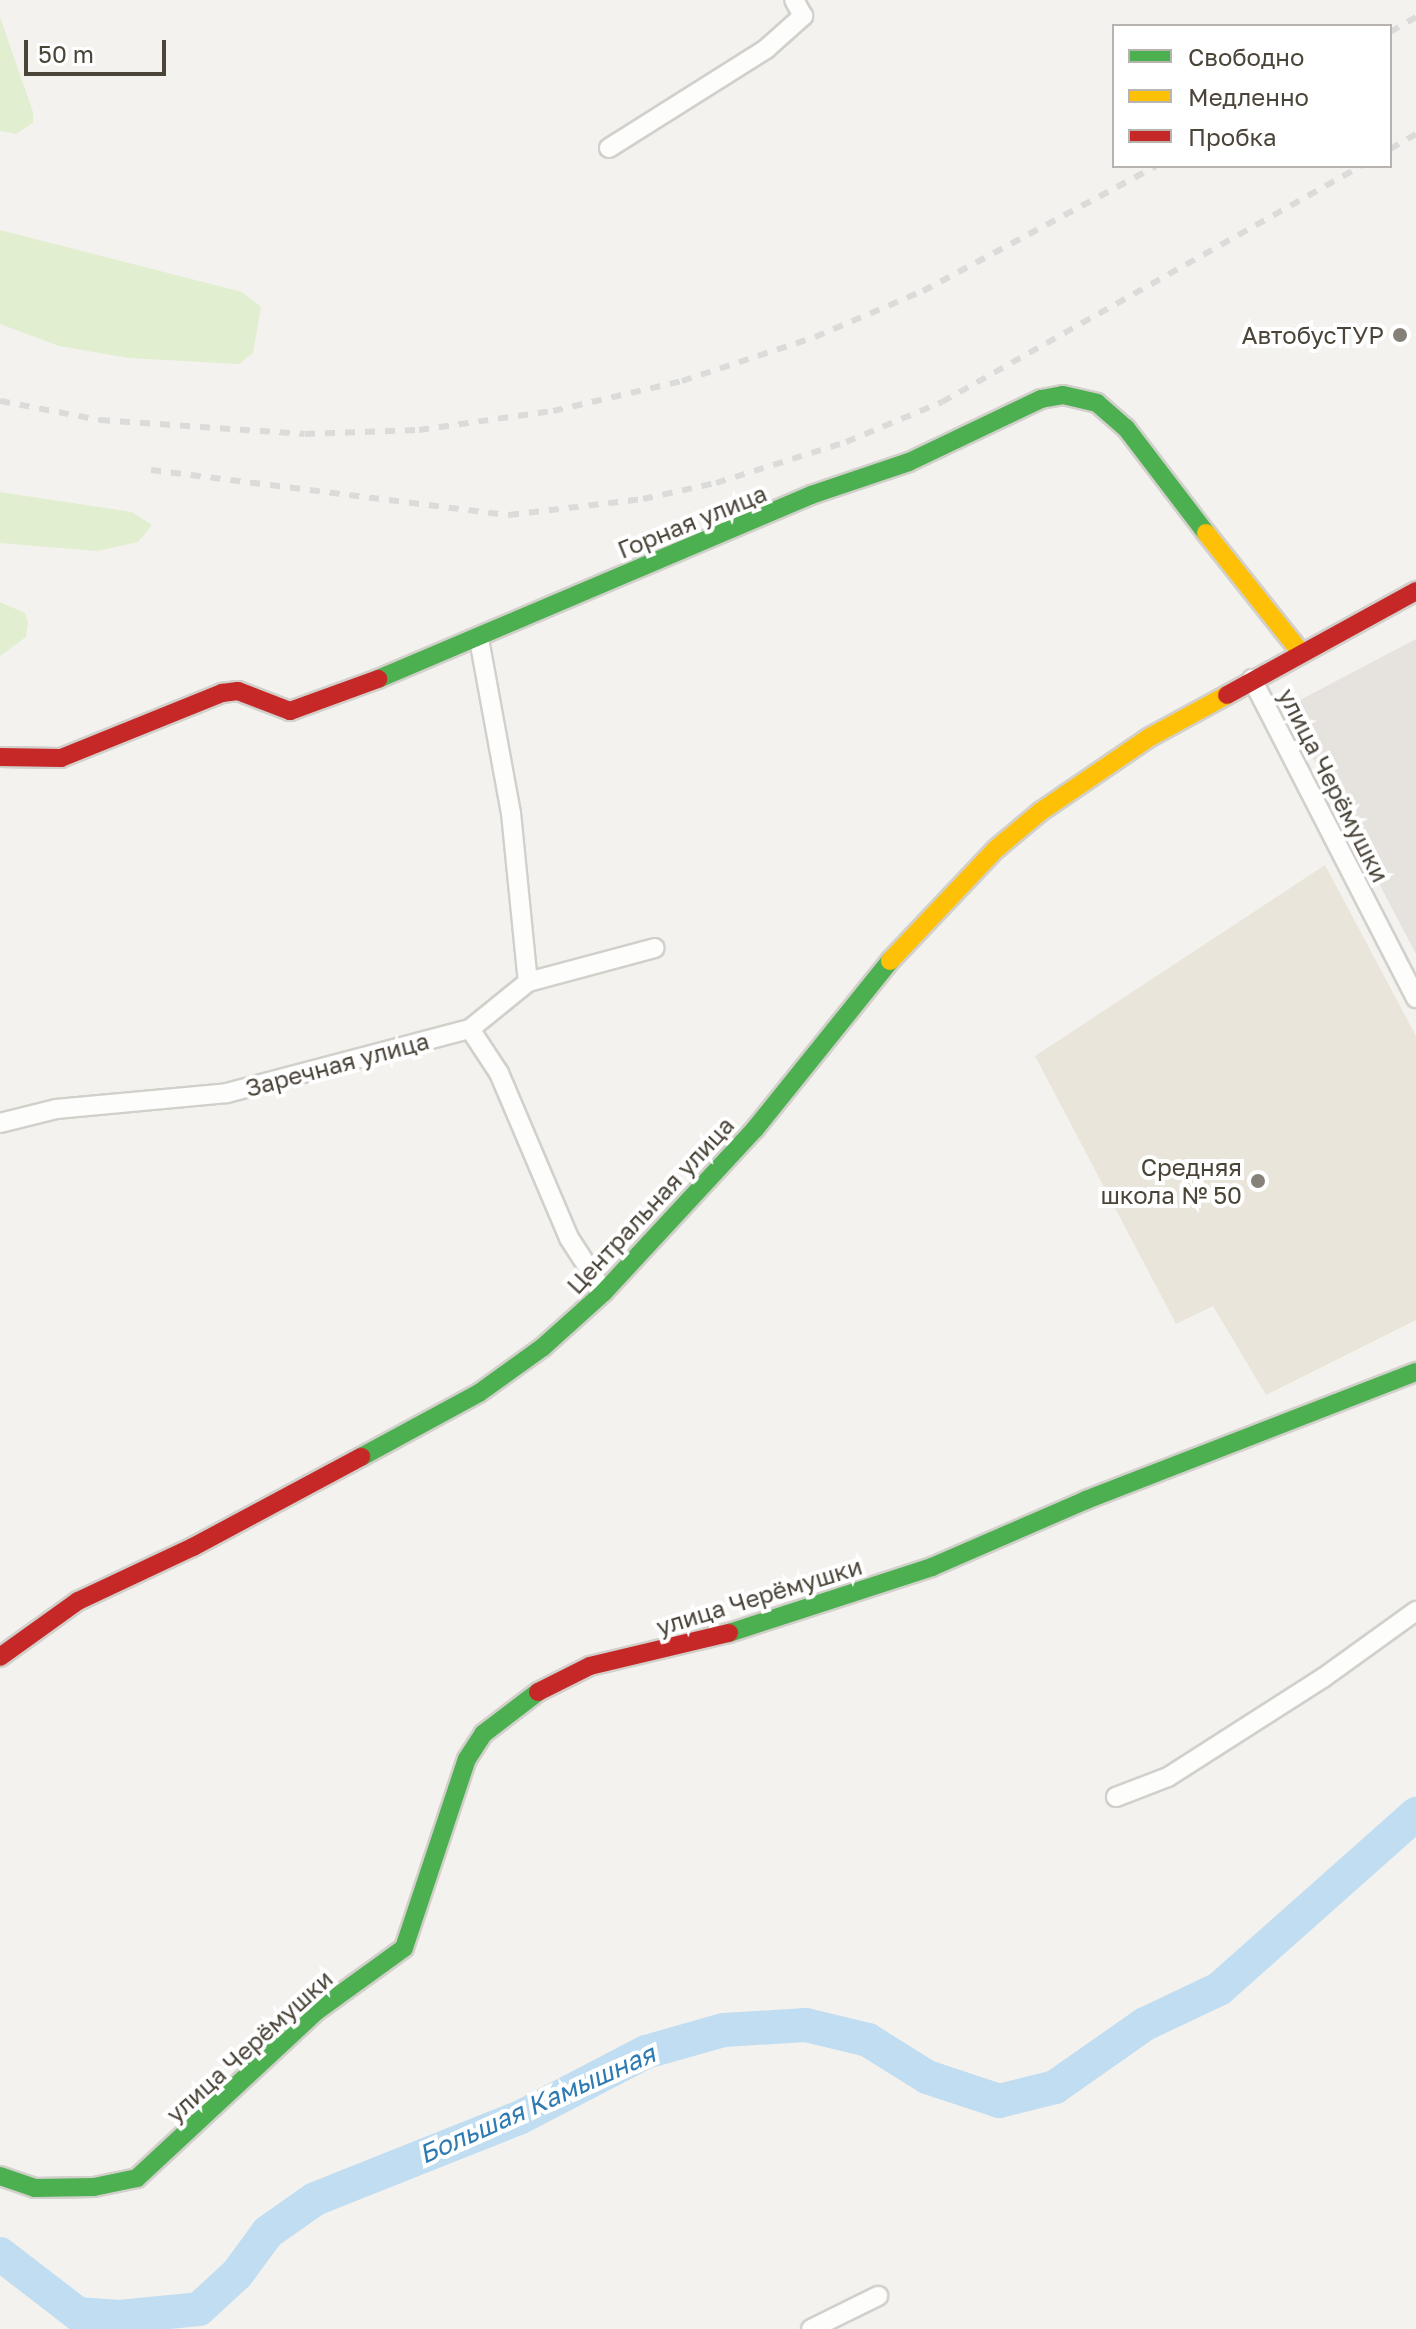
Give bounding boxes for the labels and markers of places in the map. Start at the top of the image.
place label: АвтобусТУР [1241,321,1384,349]
marker: АвтобусТУР [1391,326,1409,344]
place label: Средняя школа № 50 [1100,1153,1242,1209]
marker: Средняя школа № 50 [1249,1172,1267,1190]

